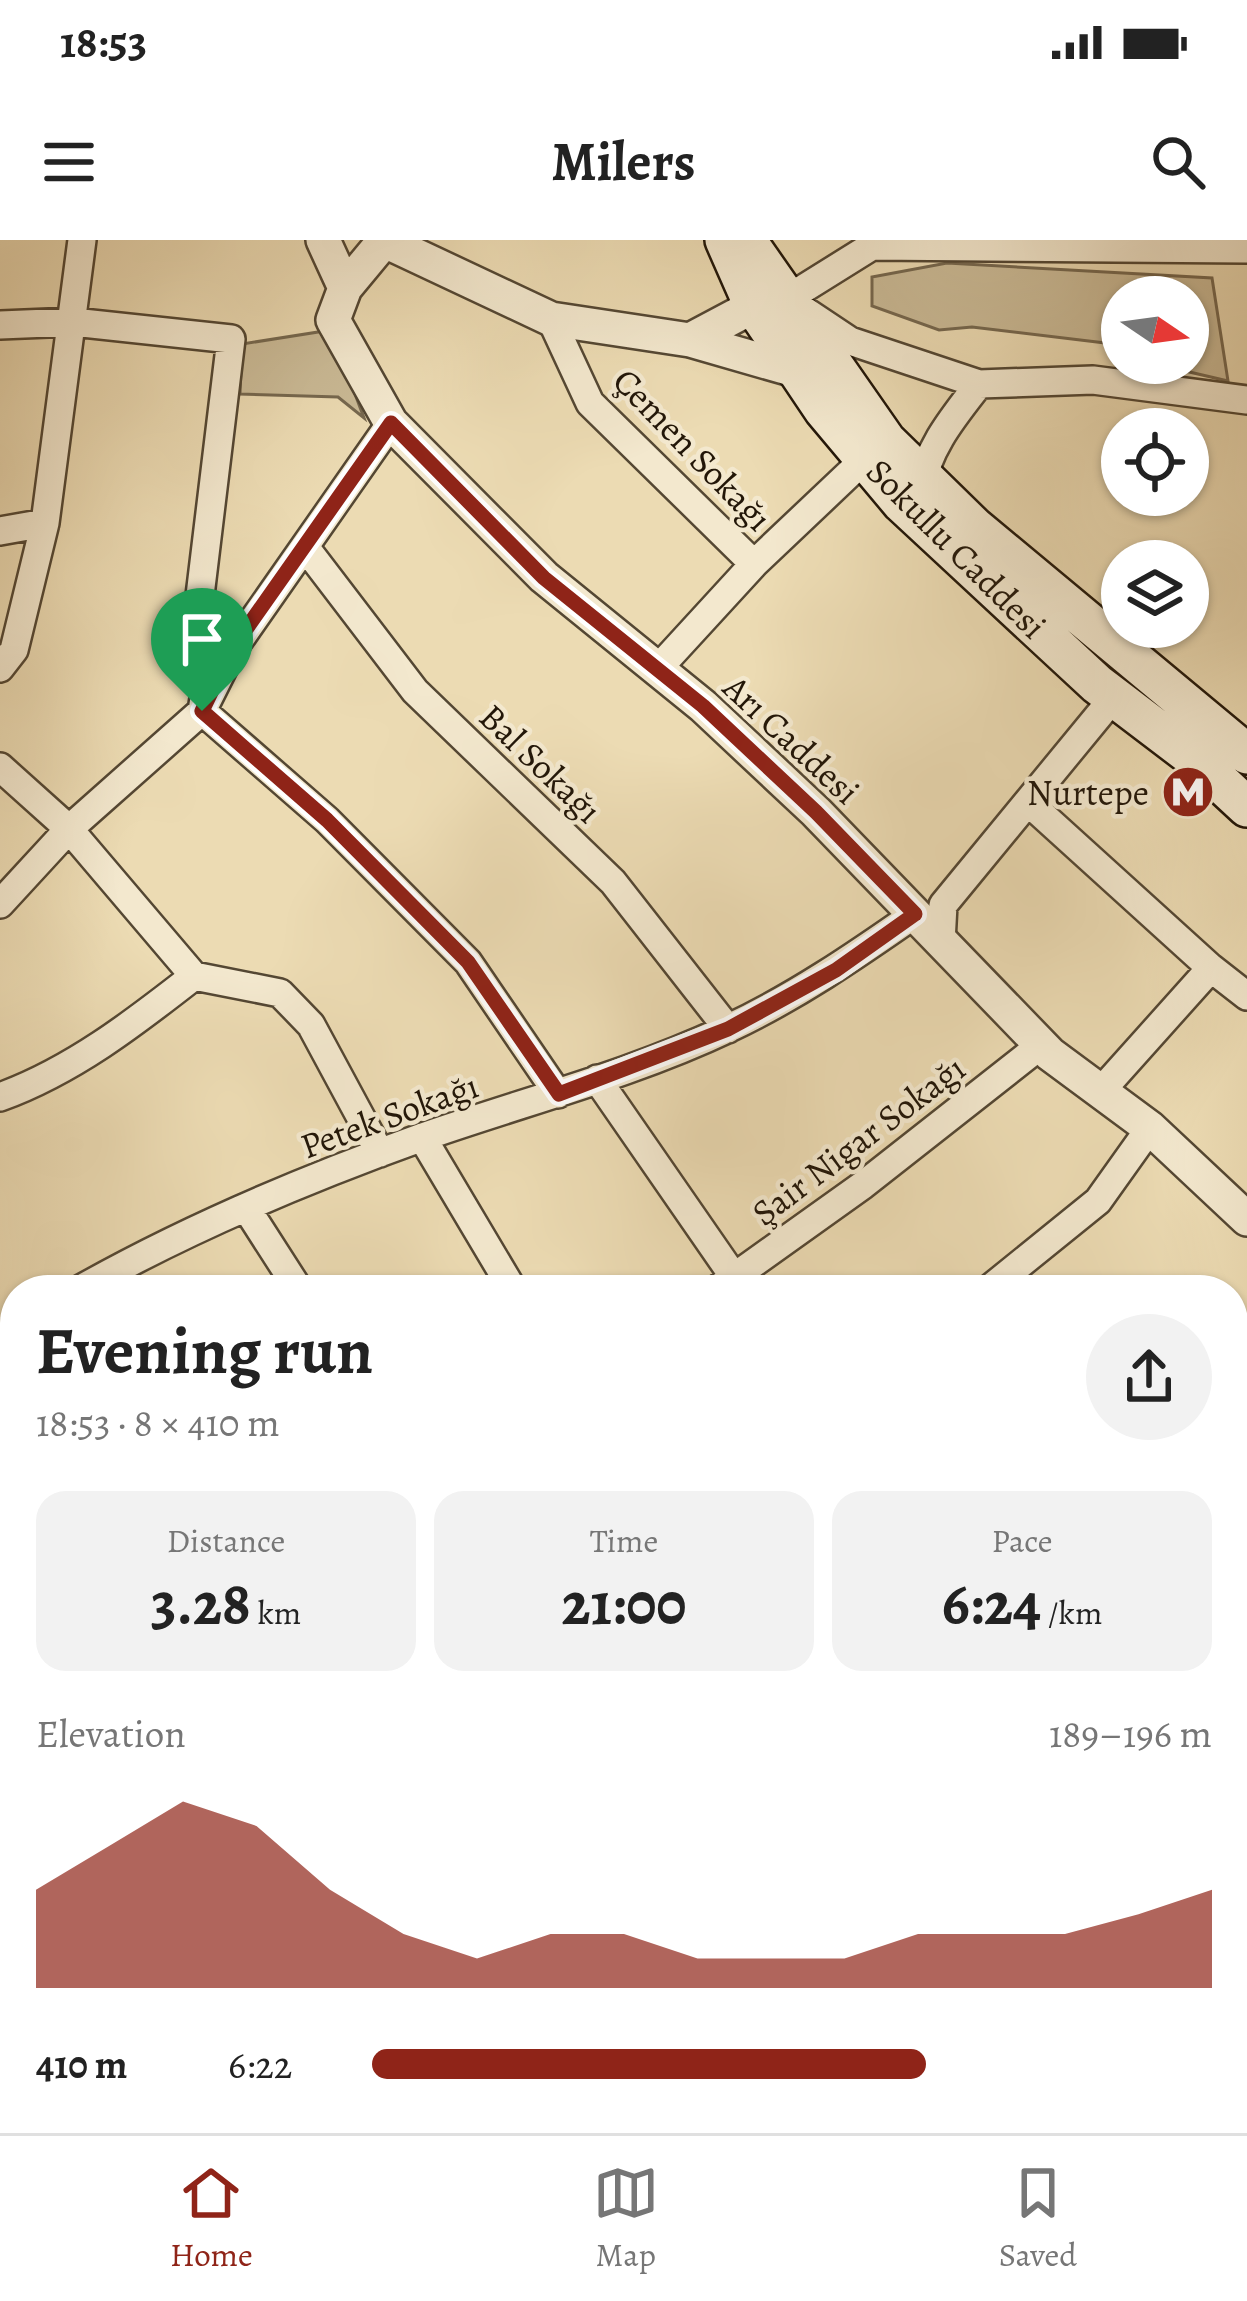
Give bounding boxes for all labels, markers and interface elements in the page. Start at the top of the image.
text: 18:53 [60,11,147,73]
text: Milers [551,125,696,199]
icon: menu [36,129,102,195]
icon: search [1145,129,1211,195]
north arrow [1101,276,1209,384]
map controls [1101,276,1209,648]
street label: Çemen Sokağı [602,357,783,542]
button: locate [1101,408,1209,516]
street label: Sokullu Caddesi [856,447,1058,649]
button: layers [1101,540,1209,648]
pin [151,588,253,711]
icon: arrive [169,606,235,672]
street label: Arı Caddesi [712,663,871,815]
street label: Bal Sokağı [469,693,613,834]
metro station icon: Nurtepe [1160,764,1216,820]
place label: Nurtepe [1027,768,1149,817]
street label: Şair Nigar Sokağı [741,1044,975,1237]
street label: Petek Sokağı [293,1061,485,1170]
text: Evening run [36,1306,373,1396]
button: share [1086,1314,1212,1440]
text: 18:53 · 8 × 410 m [36,1396,280,1449]
text: Distance [167,1518,285,1563]
text: Time [590,1518,658,1563]
text: Pace [991,1518,1053,1563]
text: 3.28 [151,1563,251,1645]
text: 21:00 [561,1563,687,1645]
text: 6:24 [942,1563,1041,1645]
text: km [251,1590,301,1635]
text: /km [1041,1590,1102,1635]
text: Elevation [36,1707,186,1760]
text: 189–196 m [1049,1707,1212,1760]
text: 410 m [36,2038,127,2091]
text: 6:22 [228,2038,292,2091]
tab: Home [170,2160,253,2277]
tab: Map [593,2160,659,2277]
tab: Saved [999,2160,1077,2277]

